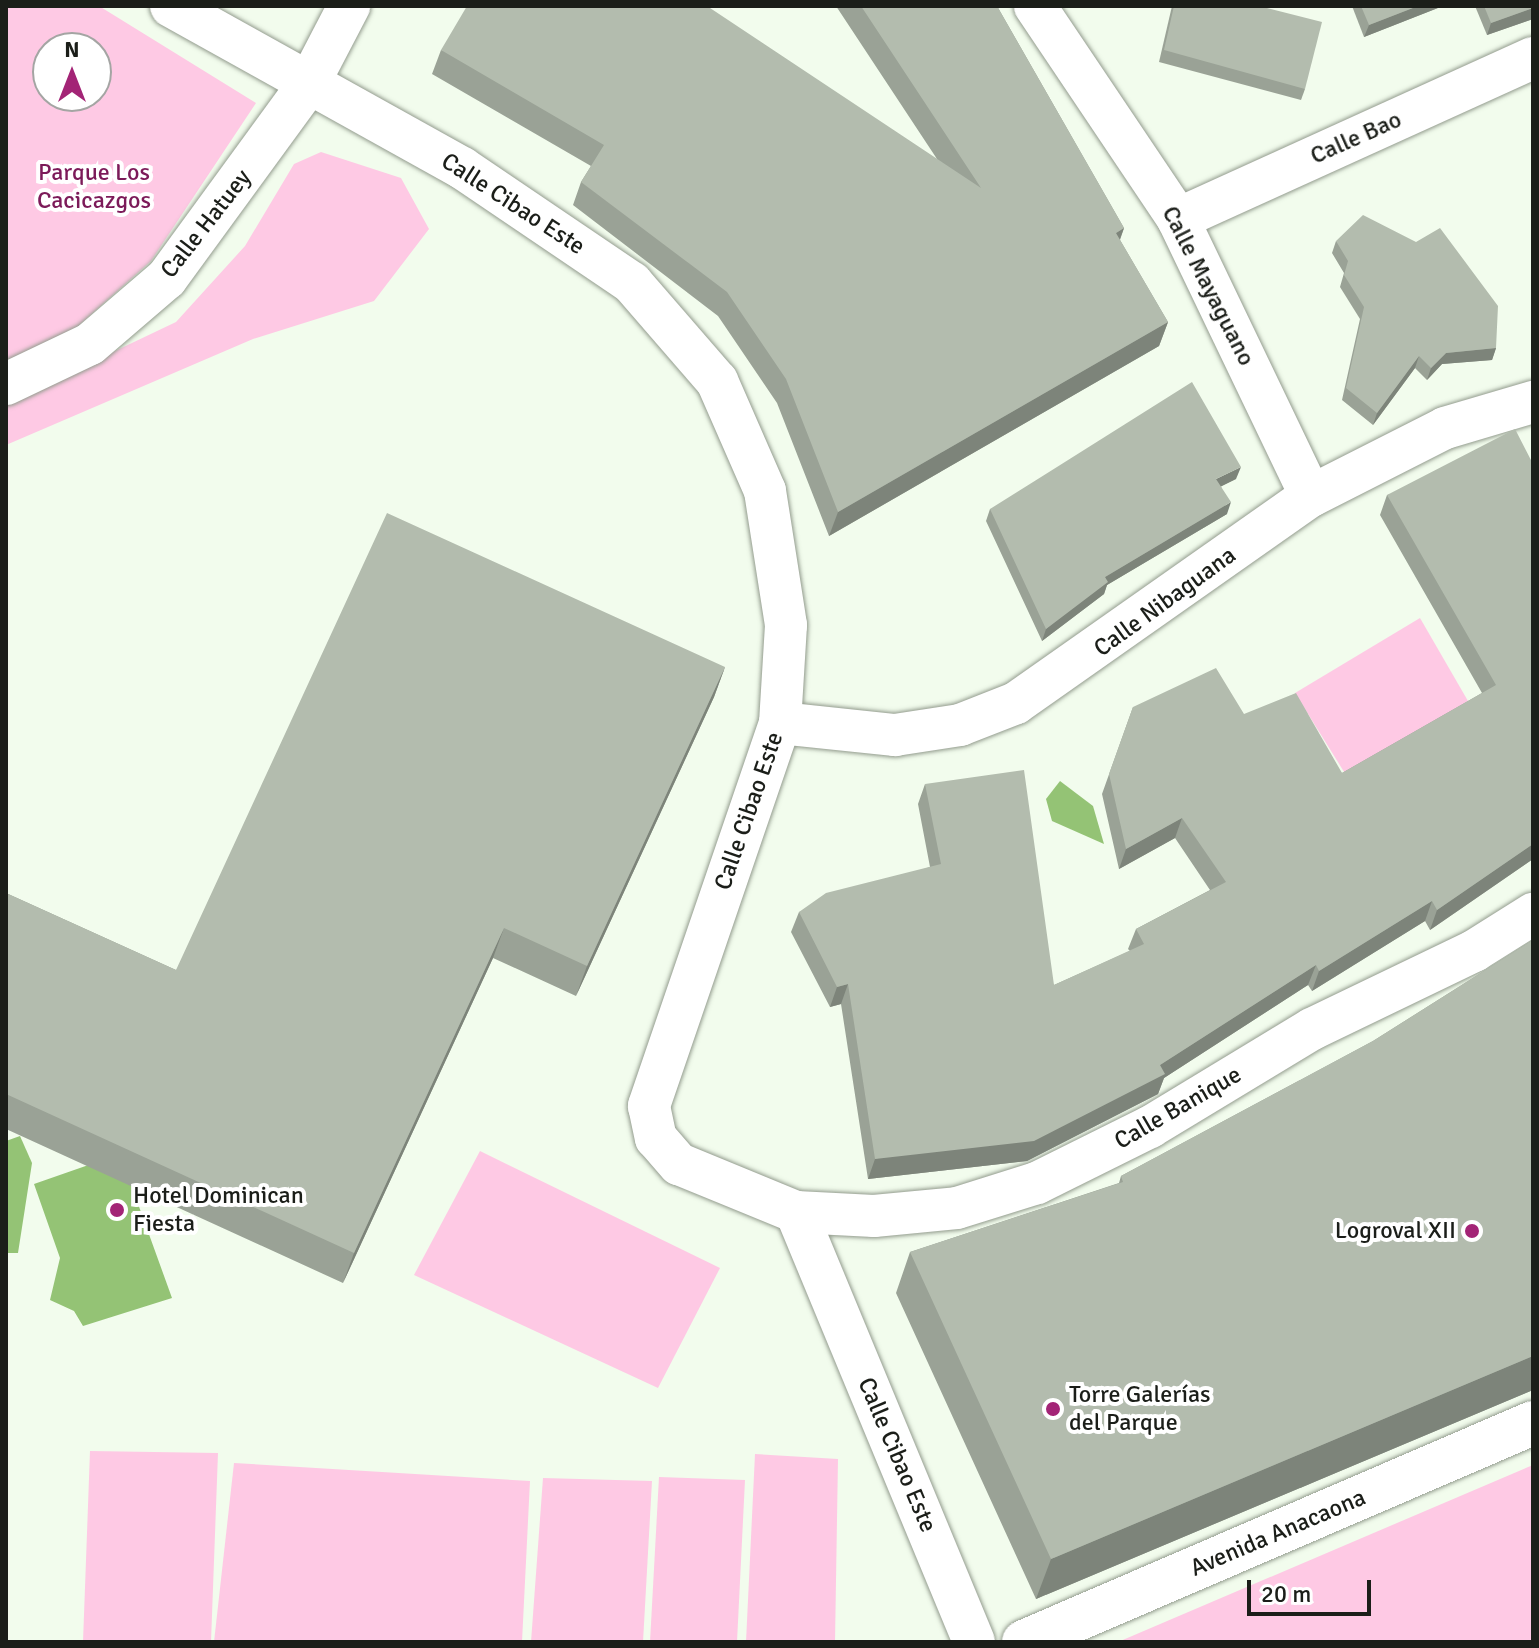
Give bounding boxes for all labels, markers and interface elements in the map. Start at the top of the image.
north arrow [32,32,112,112]
text: N [64,36,80,63]
street label: Calle Bao [1306,105,1406,171]
street label: Calle Cibao Este [436,147,590,261]
park label: Parque Los Cacicazgos [37,159,151,215]
street label: Calle Hatuey [155,164,257,284]
street label: Calle Mayaguano [1155,201,1261,371]
street label: Calle Nibaguana [1089,541,1241,663]
street label: Calle Cibao Este [709,728,789,894]
street label: Calle Banique [1110,1060,1246,1156]
place label: Hotel Dominican Fiesta [133,1182,304,1238]
marker: Hotel Dominican Fiesta [108,1201,126,1219]
place label: Logroval XII [1335,1217,1456,1245]
marker: Logroval XII [1463,1222,1481,1240]
street label: Calle Cibao Este [851,1373,943,1537]
place label: Torre Galerías del Parque [1069,1381,1211,1437]
marker: Torre Galerías del Parque [1044,1400,1062,1418]
street label: Avenida Anacaona [1186,1483,1370,1583]
scale bar [1251,1564,1375,1614]
text: 20 m [1261,1579,1311,1609]

